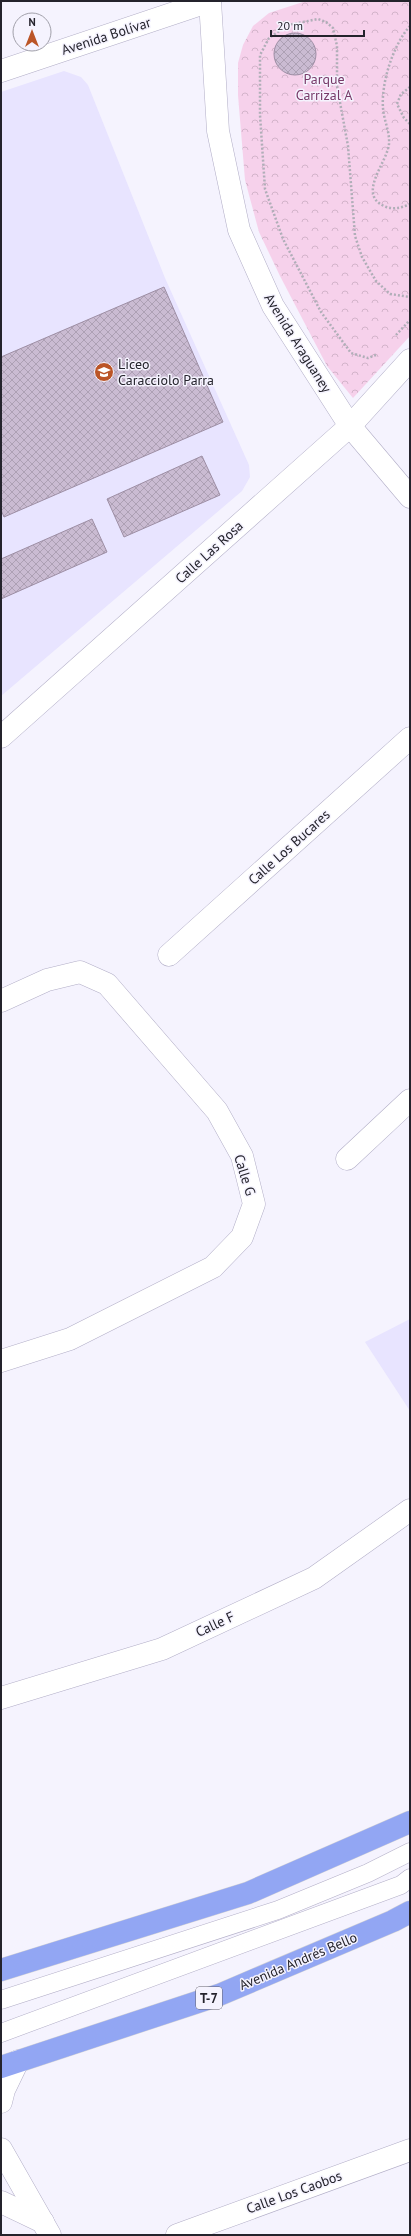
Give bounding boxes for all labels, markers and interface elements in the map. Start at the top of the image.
north arrow [12,12,52,52]
scale bar [271,12,364,38]
street label: Avenida Bolívar [59,13,153,59]
text: N [28,15,36,29]
text: 20 m [277,18,303,33]
park label: Parque Carrizal A [296,70,353,104]
street label: Avenida Araguaney [260,290,336,396]
place label: Liceo Caracciolo Parra [118,355,214,389]
school or university icon: Liceo Caracciolo Parra [93,361,115,383]
street label: Calle Las Rosa [171,517,247,587]
street label: Calle Los Bucares [244,805,334,888]
street label: Calle G [230,1152,260,1198]
street label: Calle F [193,1607,237,1641]
street label: Avenida Andrés Bello [236,1928,360,1994]
road number: T-7 [196,1987,222,2009]
street label: Calle Los Caobos [244,2166,344,2218]

